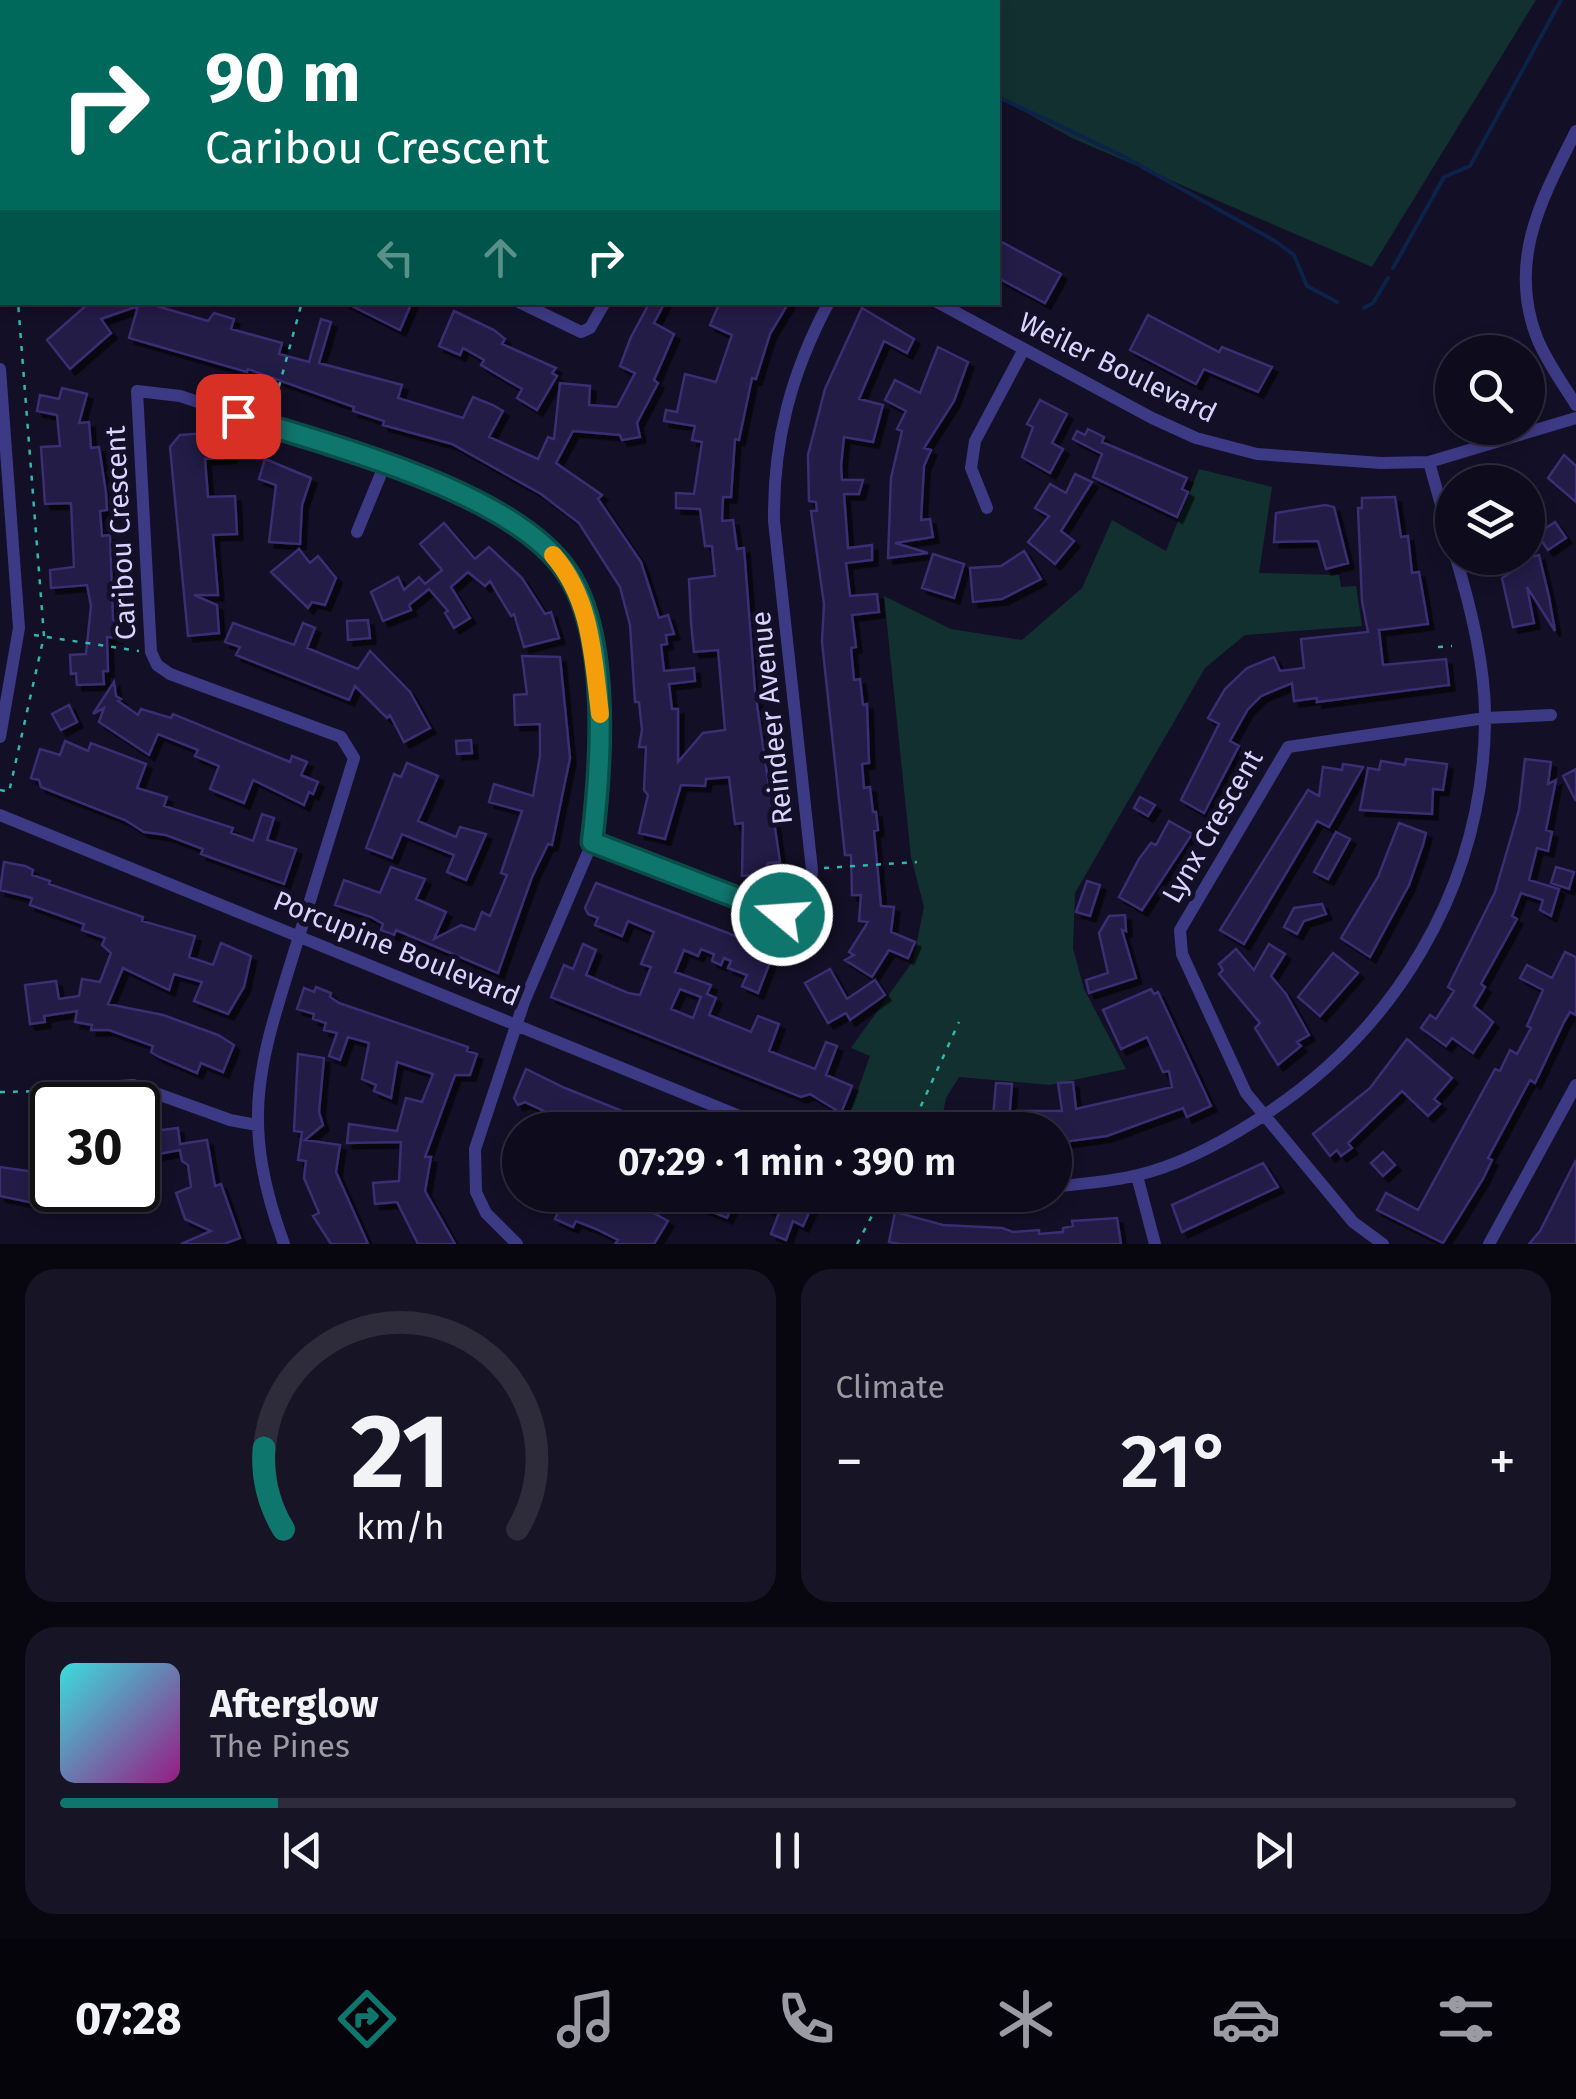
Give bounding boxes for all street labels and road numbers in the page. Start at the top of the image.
street label: Weiler Boulevard [1014,305,1222,430]
street label: Caribou Crescent [98,424,143,641]
street label: Reindeer Avenue [744,610,799,826]
street label: Lynx Crescent [1155,743,1270,909]
street label: Porcupine Boulevard [269,884,525,1013]

